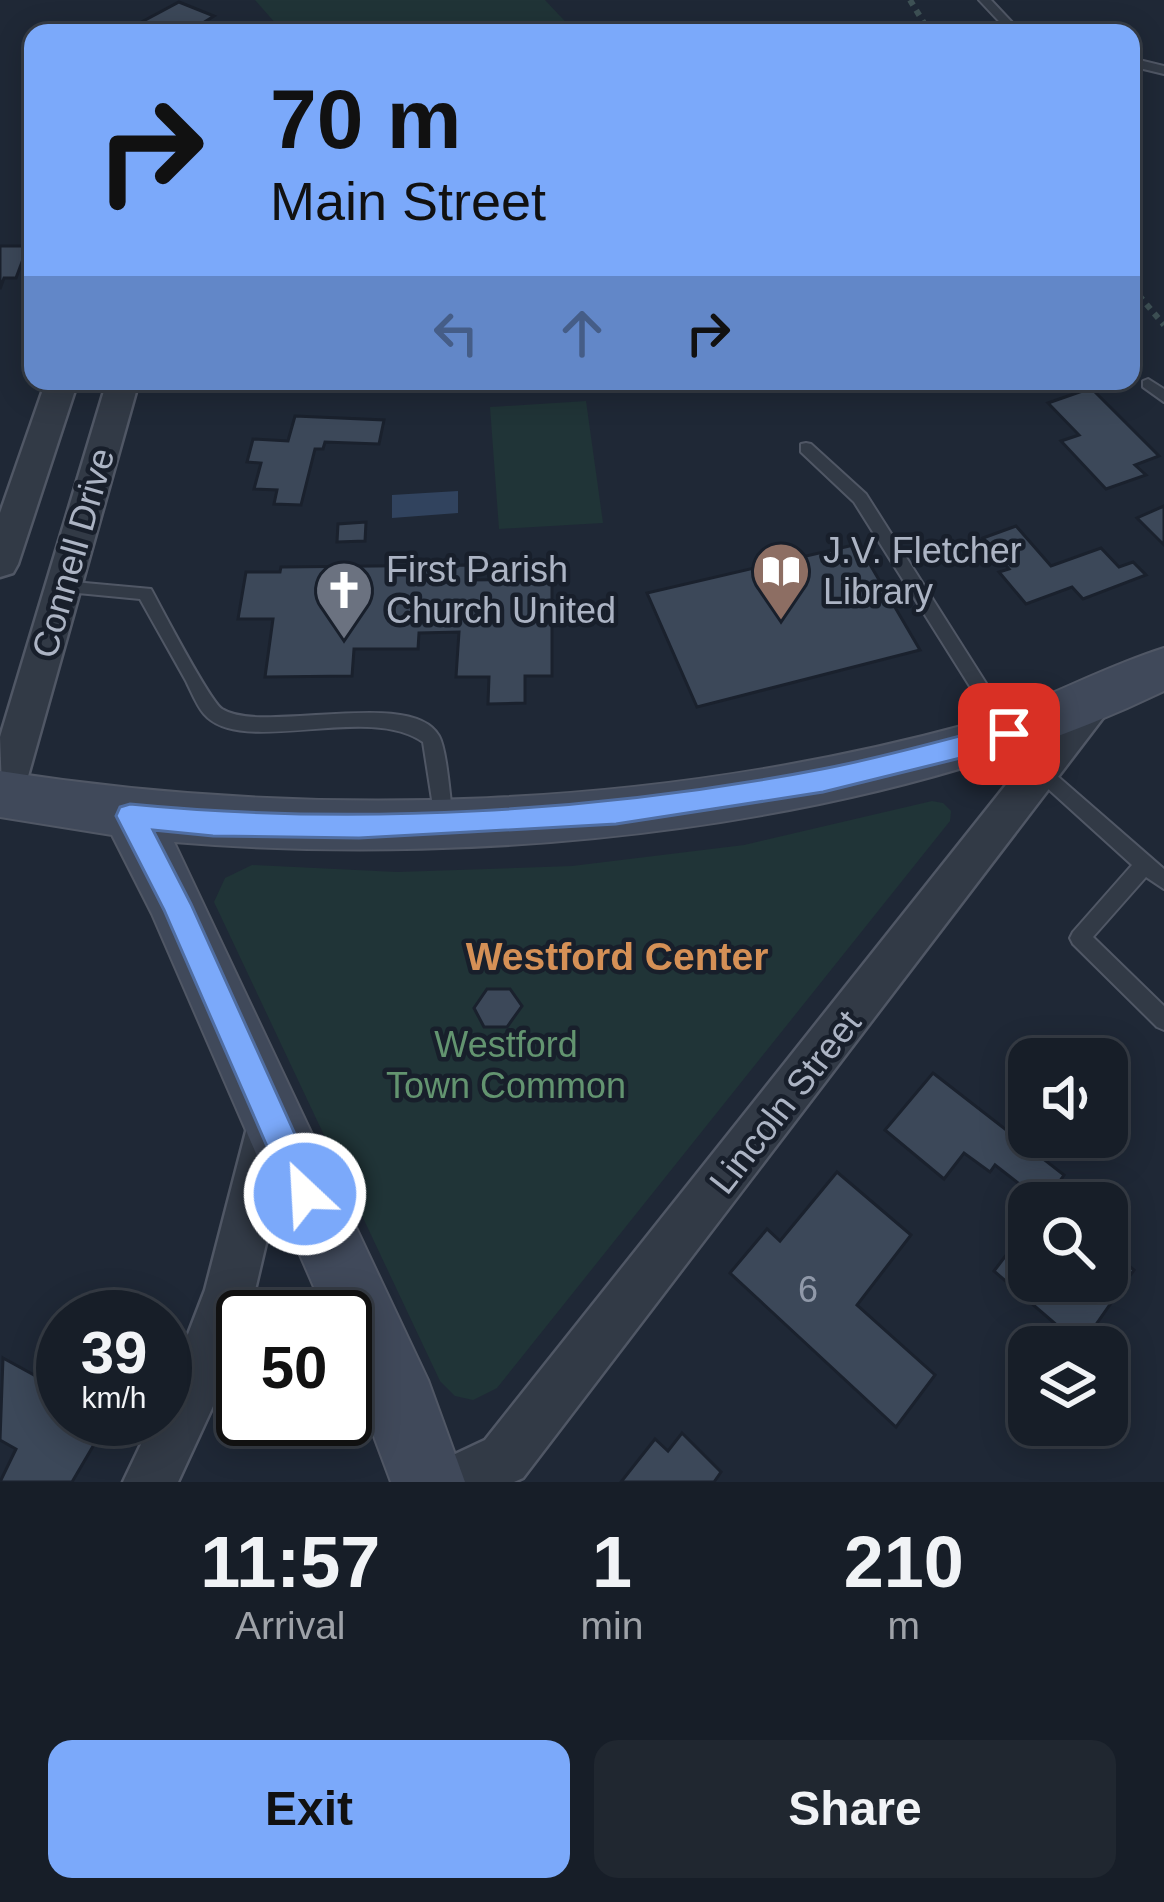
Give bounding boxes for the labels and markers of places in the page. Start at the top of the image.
place label: J.V. Fletcher Library [823,530,1022,612]
library icon: J.V. Fletcher Library [750,540,812,622]
place label: First Parish Church United [386,549,616,631]
church icon: First Parish Church United [313,559,375,641]
pin [958,683,1060,785]

